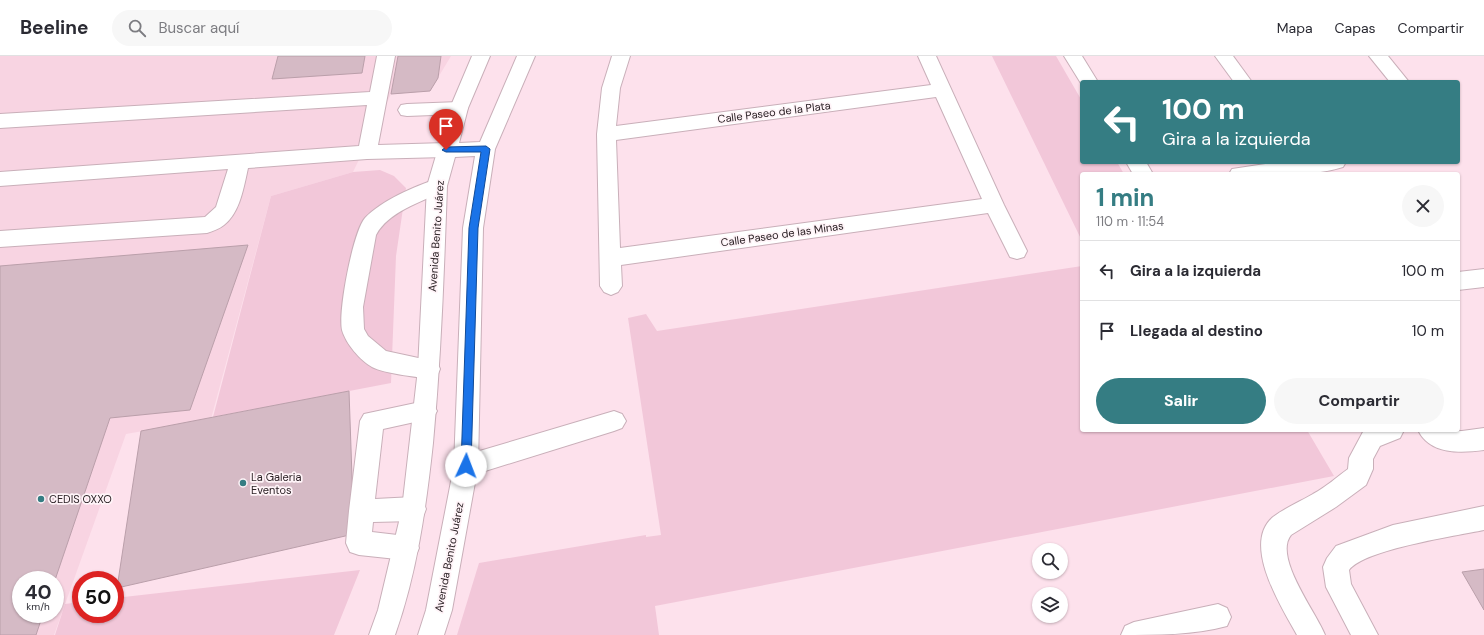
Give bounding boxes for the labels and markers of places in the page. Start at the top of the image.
pin [429,109,463,150]
place label: La Galeria Eventos [251,470,301,497]
marker: La Galeria Eventos [238,478,248,488]
place label: CEDIS OXXO [49,492,112,506]
marker: CEDIS OXXO [36,494,46,504]

